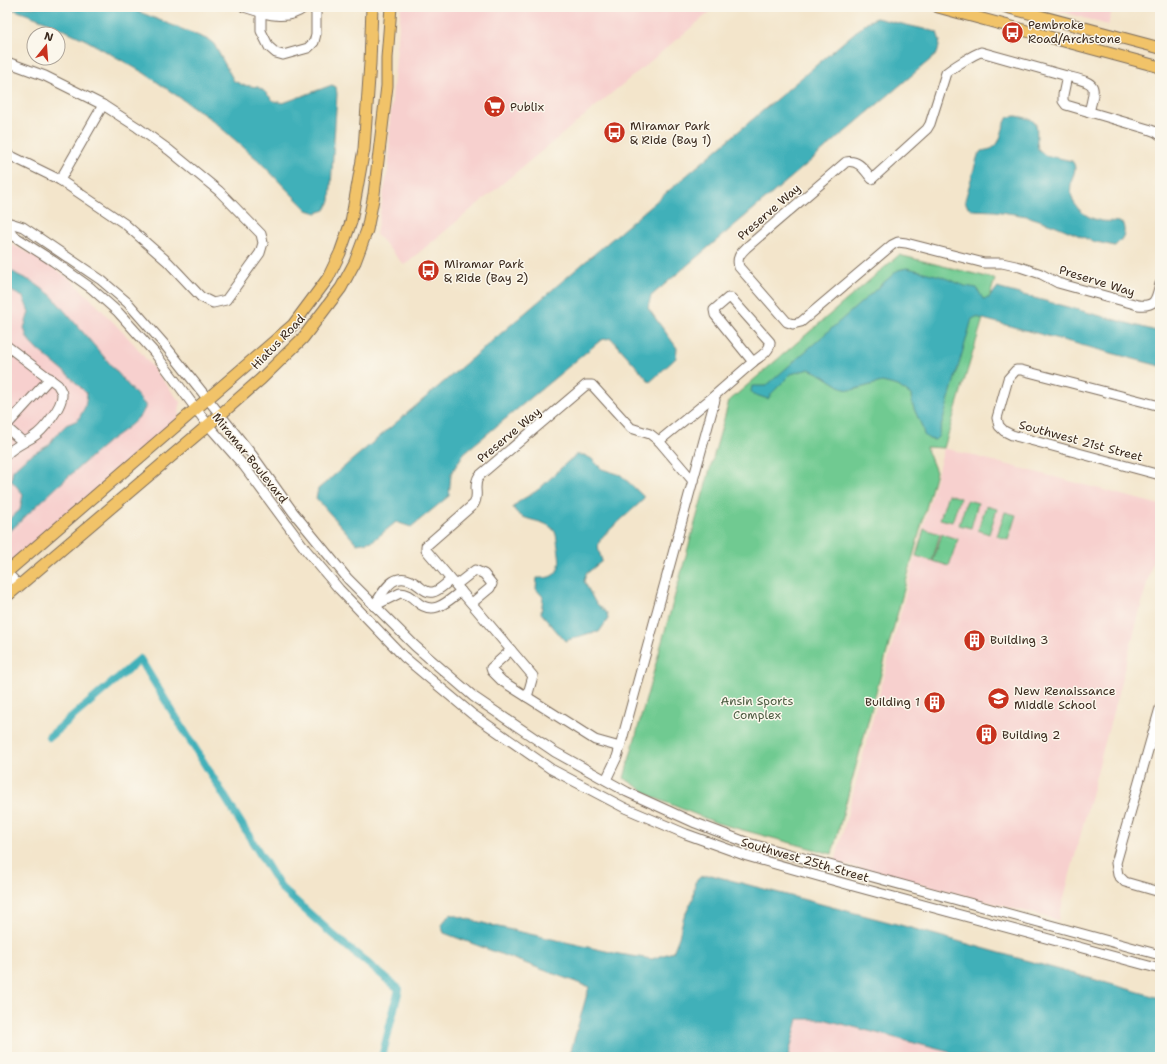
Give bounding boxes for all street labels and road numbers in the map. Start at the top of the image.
street label: Preserve Way [734,180,804,244]
street label: Preserve Way [1057,262,1137,300]
street label: Hiatus Road [248,311,309,373]
street label: Preserve Way [474,404,544,466]
street label: Miramar Boulevard [209,409,292,507]
street label: Southwest 21st Street [1017,417,1145,465]
street label: Southwest 25th Street [739,834,871,886]

